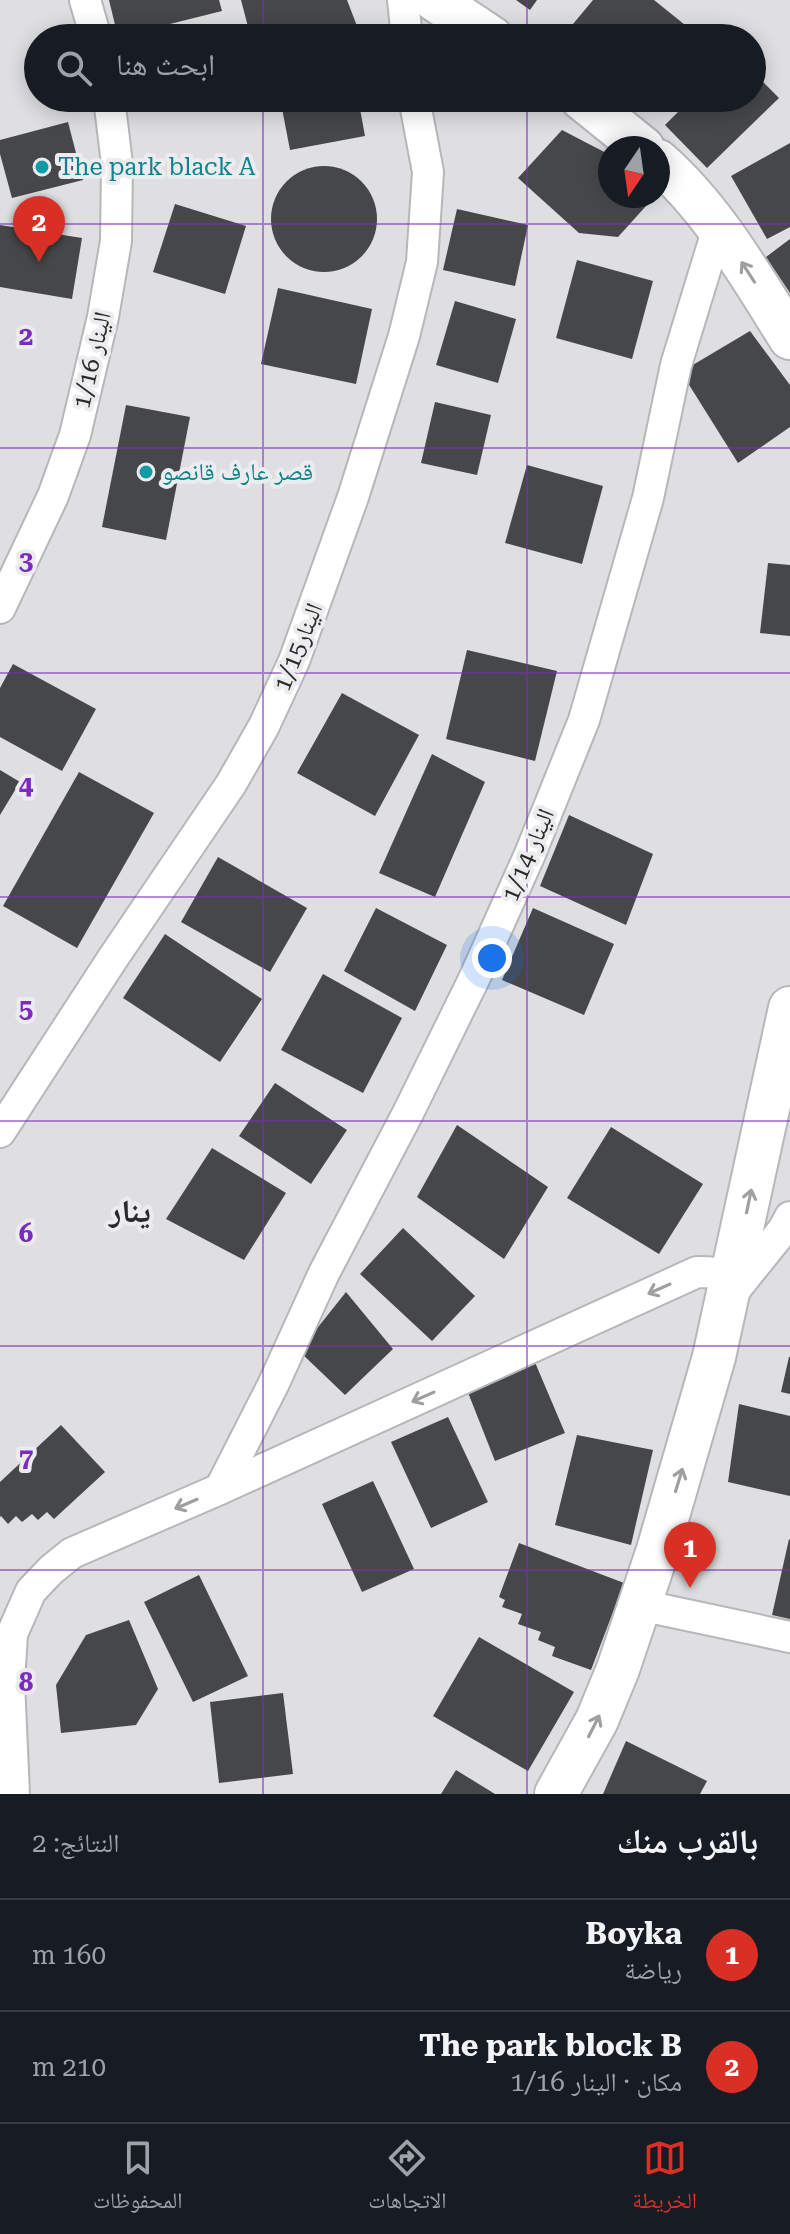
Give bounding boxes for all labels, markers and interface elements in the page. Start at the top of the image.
search box [24,24,766,112]
icon: search [52,46,96,90]
text: ابحث هنا [116,47,215,82]
north arrow [598,136,670,208]
place label: The park black A [58,153,256,181]
marker: The park black A [33,158,51,176]
pin: 2 [13,196,65,262]
one-way arrow [740,261,756,284]
street label: الينار 1/16 [67,309,117,411]
text: 2 [19,321,33,351]
place label: قصر عارف قانصو [162,458,313,486]
marker: قصر عارف قانصو [137,463,155,481]
text: 3 [19,546,33,576]
street label: الينار1/15 [268,599,328,695]
text: 4 [19,770,34,800]
street label: الينار 1/14 [496,804,560,906]
your location [472,938,512,978]
text: 5 [19,994,33,1024]
one-way arrow [742,1189,757,1214]
district label: ينار [107,1192,151,1230]
text: 6 [19,1218,33,1248]
one-way arrow [648,1282,672,1297]
one-way arrow [411,1390,435,1405]
text: 7 [19,1443,33,1473]
one-way arrow [672,1468,687,1494]
one-way arrow [174,1497,198,1512]
pin: 1 [664,1522,716,1588]
text: 8 [19,1667,34,1697]
one-way arrow [587,1714,602,1738]
text: بالقرب منك [617,1821,758,1861]
text: النتائج: 2 [32,1828,120,1858]
text: Boyka [585,1916,682,1951]
text: 160 m [32,1940,106,1970]
text: 1 [725,1940,739,1970]
text: رياضة [624,1955,682,1985]
text: The park block B [419,2028,682,2063]
text: 210 m [32,2052,106,2082]
text: 2 [725,2052,739,2082]
text: مكان · الينار 1/16 [510,2067,682,2097]
tab: المحفوظات [93,2136,182,2222]
tab: الاتجاهات [368,2136,446,2222]
tab: الخريطة [632,2136,697,2222]

